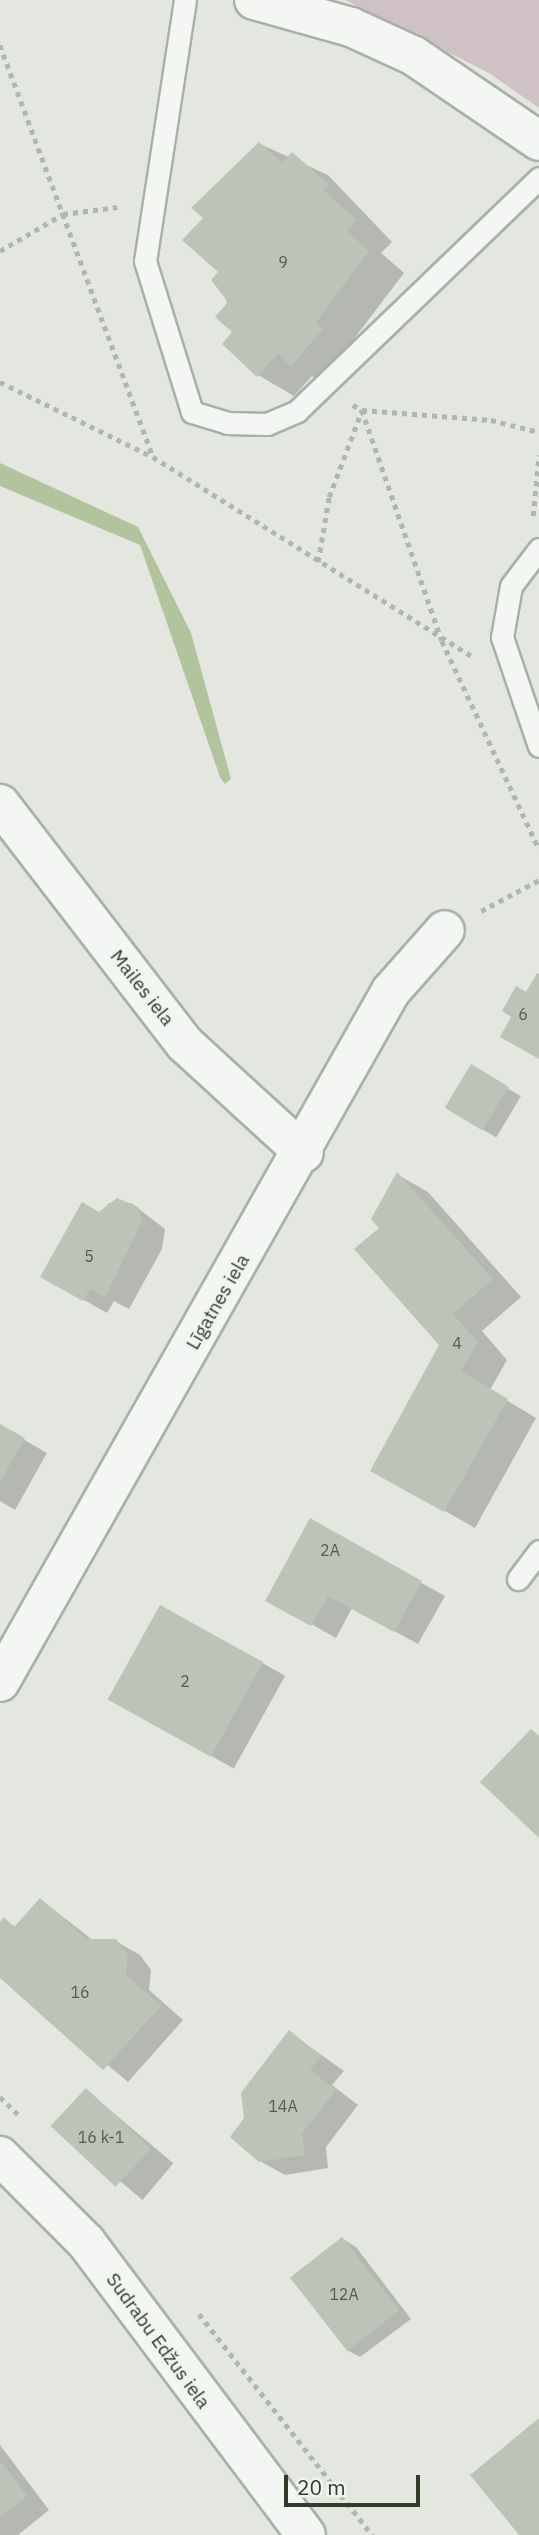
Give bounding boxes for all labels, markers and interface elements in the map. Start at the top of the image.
house number: 9 [278,252,288,272]
street label: Mailes iela [105,945,179,1031]
house number: 6 [518,1004,528,1024]
house number: 5 [84,1246,94,1266]
street label: Līgatnes iela [181,1250,255,1354]
house number: 4 [452,1333,462,1353]
house number: 2A [320,1540,340,1560]
house number: 2 [180,1671,190,1691]
house number: 16 [70,1982,90,2002]
house number: 14A [268,2096,298,2116]
house number: 16 k-1 [78,2127,124,2147]
street label: Sudrabu Edžus iela [101,2269,215,2413]
house number: 12A [329,2284,359,2304]
scale bar [287,2462,424,2506]
text: 20 m [297,2473,346,2501]

